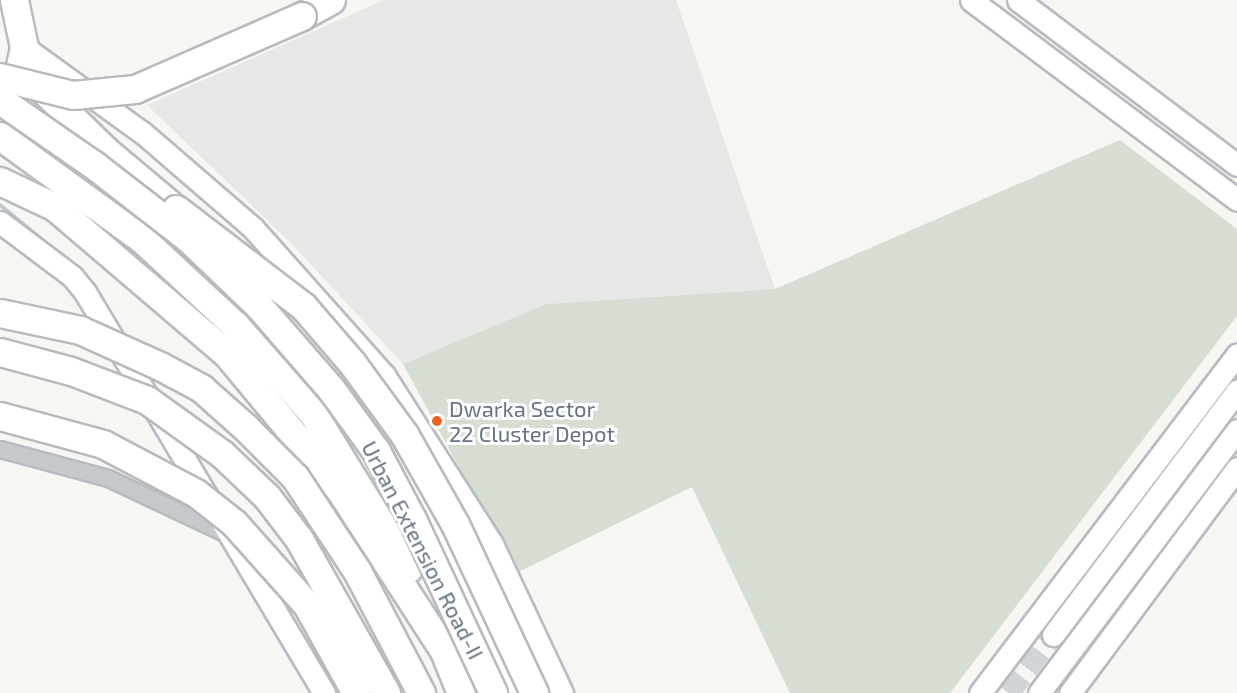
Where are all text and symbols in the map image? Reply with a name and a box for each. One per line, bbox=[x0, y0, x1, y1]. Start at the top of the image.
place label: Dwarka Sector 22 Cluster Depot bbox=[449, 395, 615, 446]
marker: Dwarka Sector 22 Cluster Depot bbox=[430, 414, 444, 428]
street label: Urban Extension Road-II bbox=[356, 436, 490, 664]

